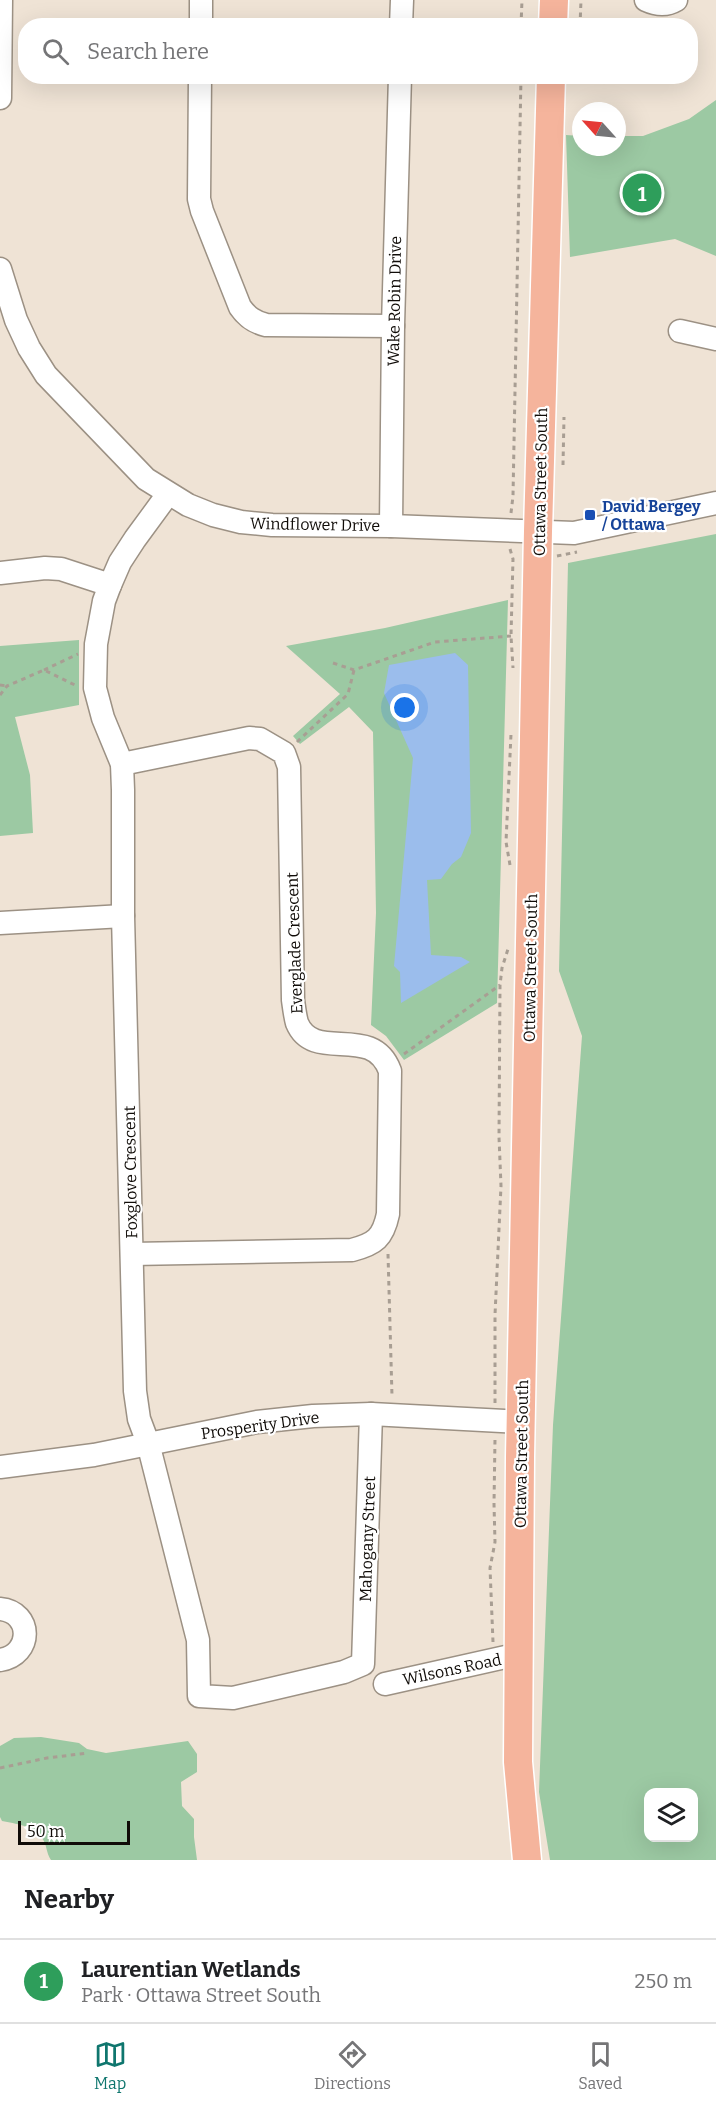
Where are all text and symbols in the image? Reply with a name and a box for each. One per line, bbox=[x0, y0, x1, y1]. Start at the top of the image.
search box bbox=[18, 18, 698, 84]
icon: search bbox=[39, 35, 72, 68]
text: Search here bbox=[87, 38, 209, 65]
north arrow bbox=[572, 102, 626, 156]
pin: 1 bbox=[622, 170, 662, 216]
street label: Wake Robin Drive bbox=[384, 236, 405, 366]
street label: Ottawa Street South bbox=[530, 408, 551, 556]
place label: David Bergey / Ottawa bbox=[601, 497, 701, 534]
marker: David Bergey / Ottawa bbox=[583, 508, 597, 522]
street label: Windflower Drive bbox=[250, 514, 380, 535]
your location bbox=[390, 693, 419, 722]
street label: Everglade Crescent bbox=[283, 872, 306, 1014]
street label: Ottawa Street South bbox=[520, 894, 541, 1042]
street label: Foxglove Crescent bbox=[120, 1105, 141, 1239]
street label: Ottawa Street South bbox=[511, 1380, 532, 1528]
street label: Prosperity Drive bbox=[200, 1408, 321, 1443]
street label: Mahogany Street bbox=[356, 1476, 379, 1602]
street label: Wilsons Road bbox=[401, 1650, 504, 1689]
map controls bbox=[644, 1788, 698, 1842]
button: layers bbox=[644, 1788, 698, 1842]
scale bar bbox=[18, 1818, 130, 1846]
text: 50 m bbox=[27, 1822, 64, 1841]
text: Nearby bbox=[24, 1884, 114, 1915]
text: Laurentian Wetlands bbox=[81, 1956, 301, 1983]
text: 1 bbox=[39, 1969, 48, 1993]
text: 250 m bbox=[635, 1969, 692, 1993]
text: Park · Ottawa Street South bbox=[81, 1983, 321, 2007]
tab: Map bbox=[94, 2038, 127, 2093]
tab: Directions bbox=[314, 2038, 391, 2093]
tab: Saved bbox=[578, 2038, 622, 2093]

